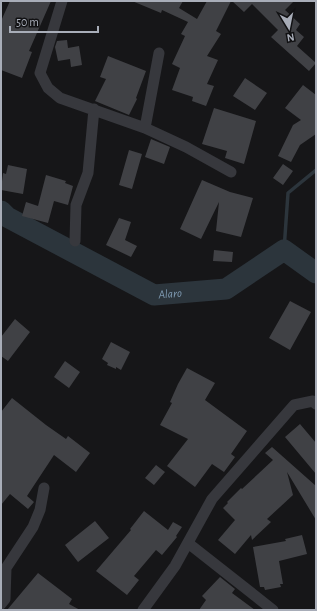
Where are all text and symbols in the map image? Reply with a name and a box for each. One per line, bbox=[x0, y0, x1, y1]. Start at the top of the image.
scale bar bbox=[10, 8, 98, 34]
north arrow bbox=[269, 8, 309, 48]
text: 50 m bbox=[16, 16, 39, 28]
text: N bbox=[286, 31, 295, 43]
water label: Alaro bbox=[157, 287, 182, 301]

